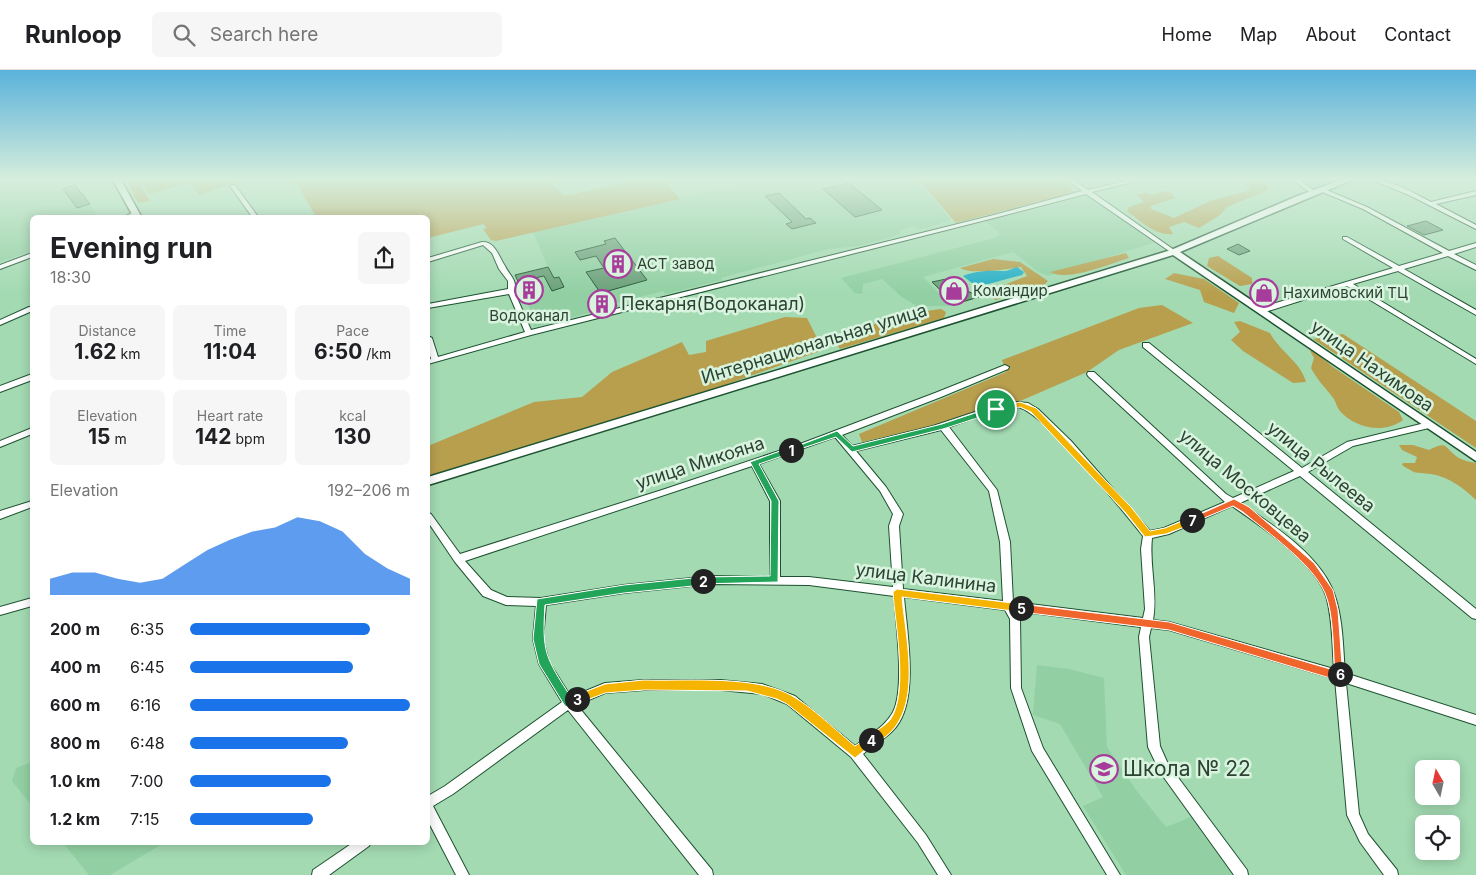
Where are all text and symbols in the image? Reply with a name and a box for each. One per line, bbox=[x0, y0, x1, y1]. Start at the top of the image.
search box bbox=[152, 12, 502, 57]
text: Runloop bbox=[25, 20, 122, 49]
icon: search bbox=[170, 21, 198, 49]
text: Search here bbox=[210, 23, 318, 46]
text: Home bbox=[1162, 24, 1212, 45]
text: Map bbox=[1240, 24, 1277, 45]
text: About bbox=[1305, 24, 1356, 45]
text: Contact bbox=[1384, 24, 1451, 45]
text: Evening run bbox=[50, 231, 213, 265]
button: share bbox=[358, 232, 410, 284]
building icon: АСТ завод bbox=[603, 249, 633, 279]
place label: АСТ завод bbox=[637, 254, 714, 273]
text: 18:30 bbox=[50, 267, 91, 287]
building icon: Водоканал bbox=[514, 275, 544, 305]
shop icon: Командир bbox=[939, 276, 969, 306]
shop icon: Нахимовский ТЦ bbox=[1249, 278, 1279, 308]
place label: Командир bbox=[973, 281, 1048, 300]
place label: Нахимовский ТЦ bbox=[1283, 283, 1408, 302]
building icon: Пекарня(Водоканал) bbox=[587, 289, 617, 319]
place label: Пекарня(Водоканал) bbox=[621, 293, 805, 314]
street label: Интернациональная улица bbox=[698, 299, 929, 388]
place label: Водоканал bbox=[489, 306, 569, 325]
street label: улица Нахимова bbox=[1307, 315, 1438, 416]
text: Distance bbox=[78, 322, 136, 339]
text: Time bbox=[214, 322, 246, 339]
text: Pace bbox=[336, 322, 369, 339]
text: 1.62 bbox=[74, 339, 117, 364]
text: 11:04 bbox=[203, 339, 257, 364]
text: 6:50 bbox=[314, 339, 362, 364]
text: km bbox=[117, 345, 140, 362]
text: /km bbox=[362, 345, 391, 362]
pin bbox=[975, 388, 1017, 430]
icon: arrive bbox=[982, 395, 1010, 423]
text: Elevation bbox=[77, 407, 137, 424]
text: Heart rate bbox=[197, 407, 263, 424]
text: kcal bbox=[339, 407, 366, 424]
street label: улица Рылеева bbox=[1263, 417, 1379, 516]
text: 15 bbox=[88, 424, 110, 449]
text: 142 bbox=[195, 424, 232, 449]
text: 130 bbox=[334, 424, 371, 449]
street label: улица Московцева bbox=[1175, 424, 1315, 547]
text: m bbox=[110, 430, 127, 447]
text: bpm bbox=[232, 430, 265, 447]
street label: улица Микояна bbox=[633, 432, 767, 493]
pin: 1 bbox=[778, 438, 804, 462]
text: 1 bbox=[788, 442, 795, 459]
text: Elevation bbox=[50, 480, 119, 500]
text: 192–206 m bbox=[328, 480, 410, 500]
pin: 7 bbox=[1180, 508, 1204, 532]
text: 7 bbox=[1188, 512, 1197, 529]
street label: улица Калинина bbox=[855, 558, 998, 597]
pin: 2 bbox=[690, 568, 716, 594]
text: 2 bbox=[699, 573, 708, 590]
pin: 5 bbox=[1008, 596, 1034, 620]
text: 5 bbox=[1017, 600, 1026, 617]
text: 200 m bbox=[50, 619, 100, 639]
text: 6:35 bbox=[130, 619, 164, 639]
text: 400 m bbox=[50, 657, 101, 677]
text: 6:45 bbox=[130, 657, 165, 677]
pin: 6 bbox=[1328, 662, 1352, 686]
text: 6 bbox=[1336, 666, 1345, 683]
pin: 3 bbox=[564, 686, 590, 712]
text: 3 bbox=[573, 691, 582, 708]
text: 600 m bbox=[50, 695, 100, 715]
text: 6:16 bbox=[130, 695, 161, 715]
pin: 4 bbox=[858, 728, 884, 752]
text: 4 bbox=[867, 732, 876, 749]
text: 800 m bbox=[50, 733, 100, 753]
text: 6:48 bbox=[130, 733, 165, 753]
school or university icon: Школа № 22 bbox=[1089, 754, 1119, 784]
place label: Школа № 22 bbox=[1123, 756, 1251, 781]
north arrow bbox=[1415, 760, 1460, 805]
map controls bbox=[1415, 760, 1460, 860]
text: 1.0 km bbox=[50, 771, 100, 791]
text: 7:00 bbox=[130, 771, 163, 791]
text: 1.2 km bbox=[50, 809, 100, 829]
text: 7:15 bbox=[130, 809, 159, 829]
button: locate bbox=[1415, 815, 1460, 860]

